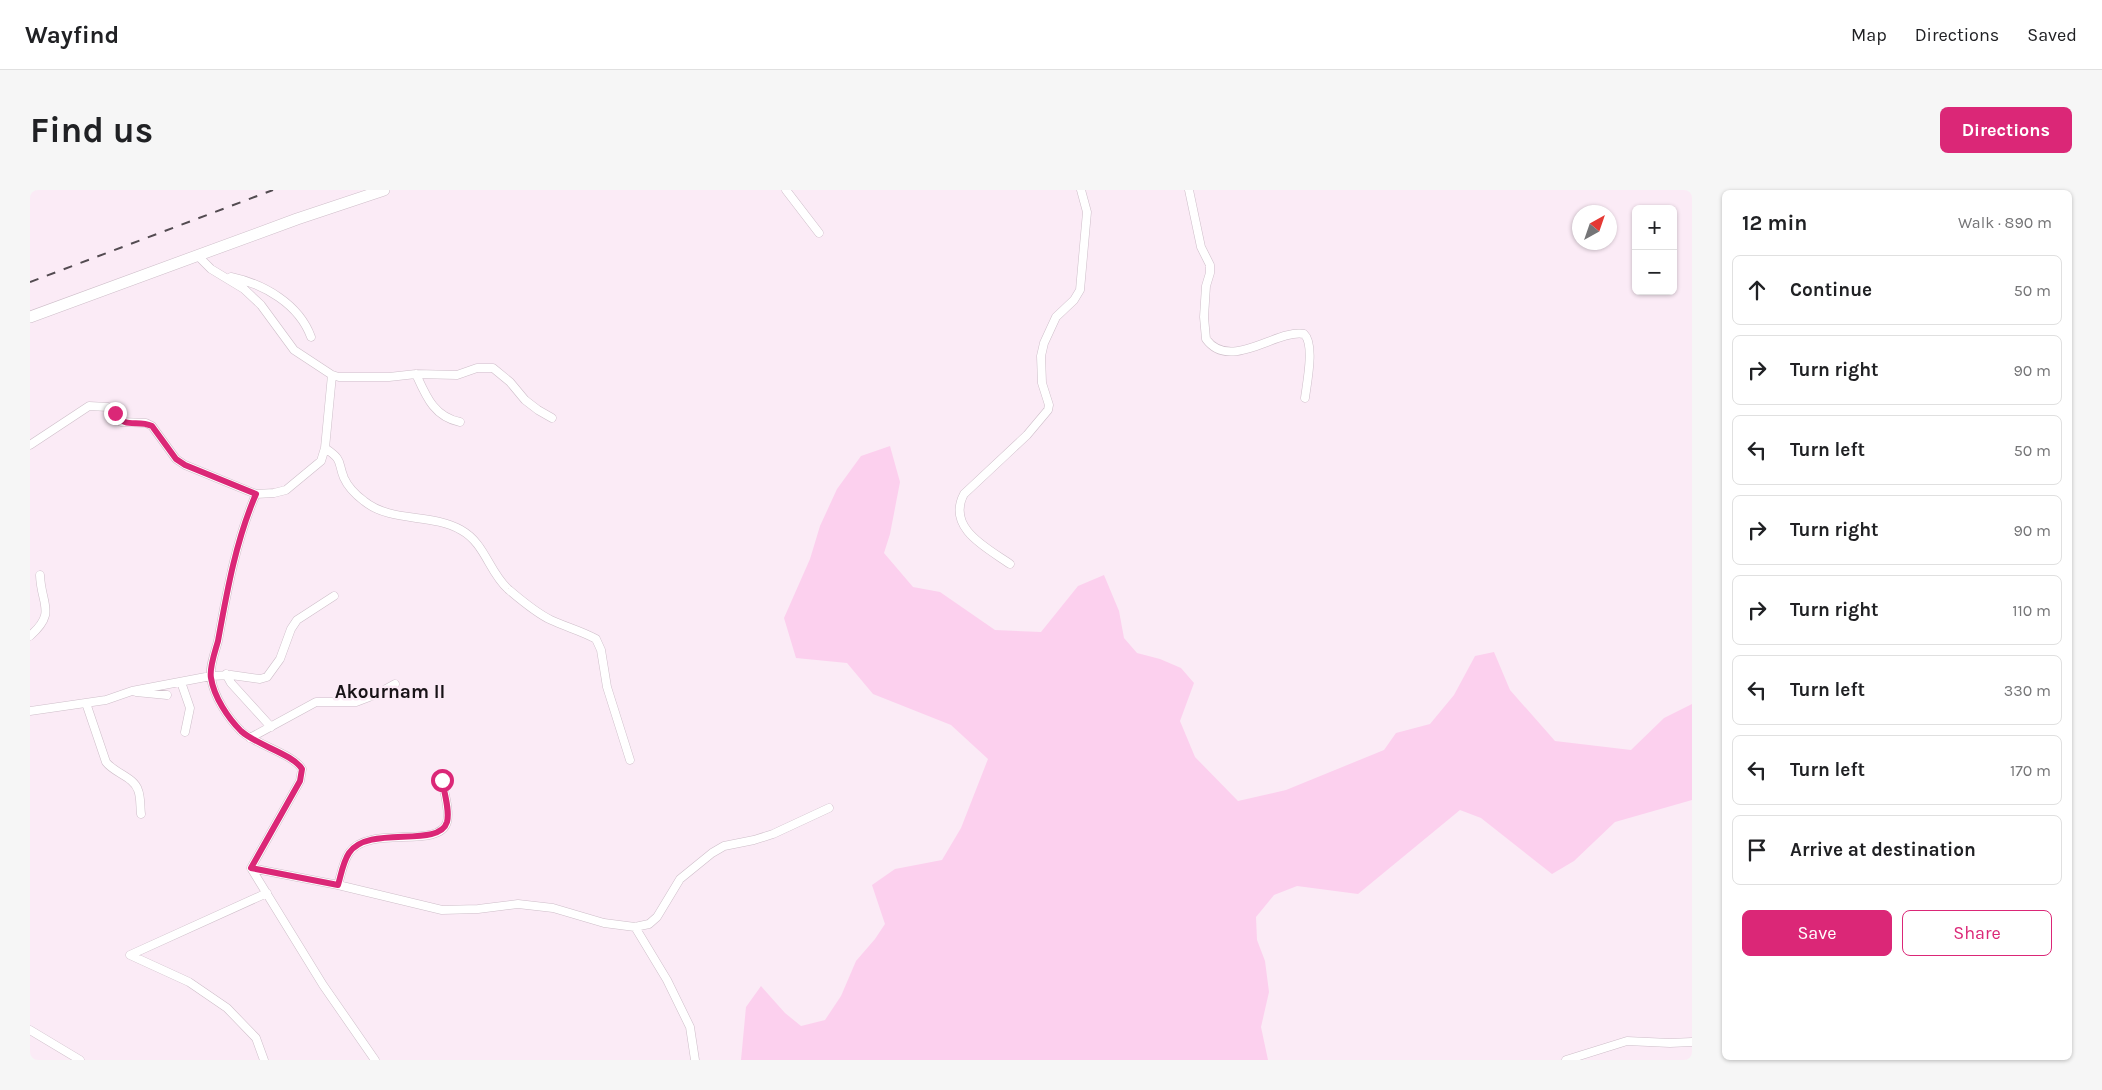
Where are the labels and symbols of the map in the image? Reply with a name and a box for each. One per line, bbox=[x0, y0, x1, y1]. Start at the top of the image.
north arrow bbox=[1572, 205, 1617, 250]
route end bbox=[104, 402, 127, 425]
district label: Akournam II bbox=[335, 681, 445, 703]
route start bbox=[431, 769, 454, 792]

